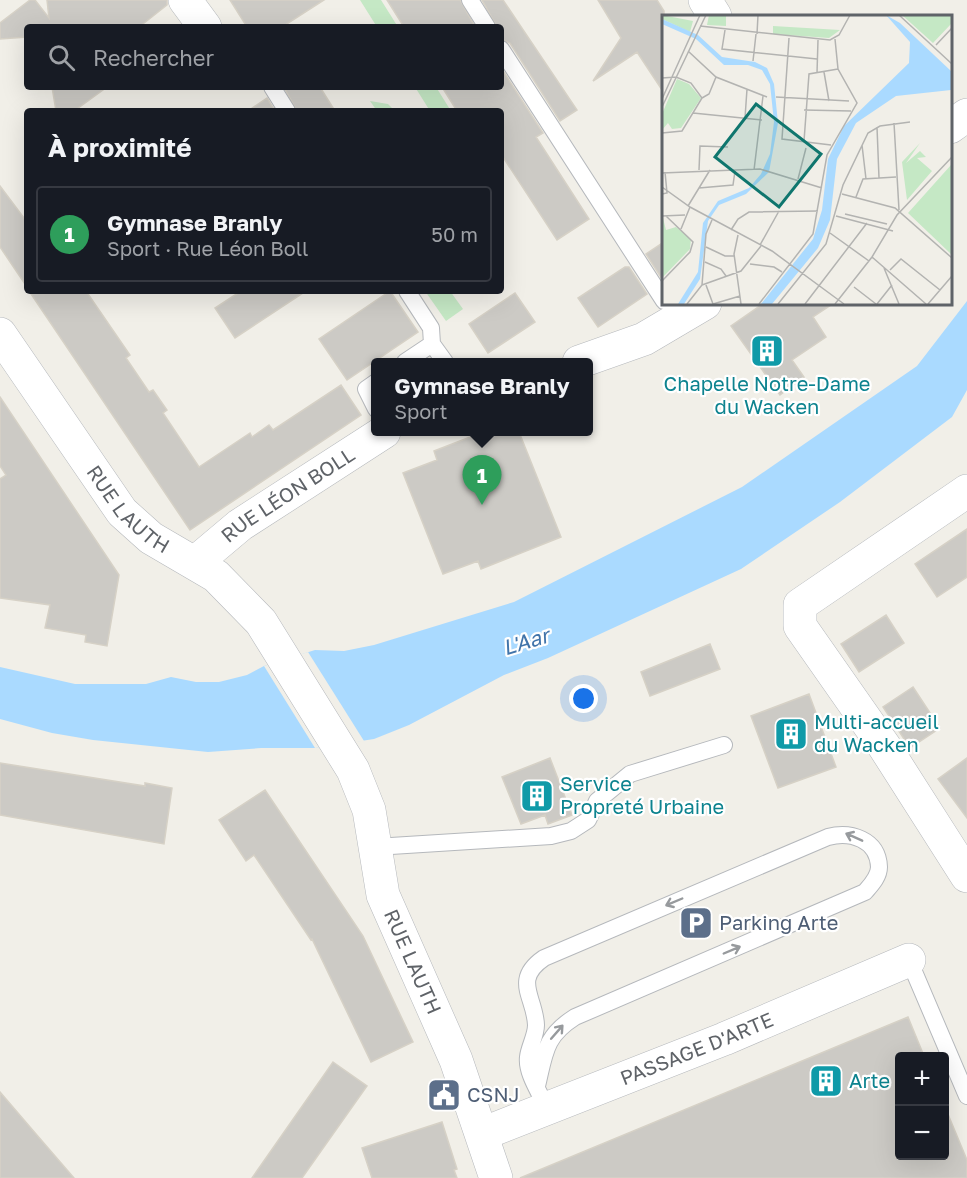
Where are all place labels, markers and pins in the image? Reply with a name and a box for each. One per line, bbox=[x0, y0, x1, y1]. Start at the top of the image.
building icon: Chapelle Notre-Dame du Wacken bbox=[749, 333, 785, 369]
place label: Chapelle Notre-Dame du Wacken bbox=[664, 371, 870, 418]
pin: 1 bbox=[462, 456, 502, 505]
place label: Multi-accueil du Wacken bbox=[814, 709, 939, 756]
building icon: Multi-accueil du Wacken bbox=[773, 716, 809, 752]
place label: Service Propreté Urbaine bbox=[560, 771, 724, 818]
building icon: Service Propreté Urbaine bbox=[519, 778, 555, 814]
parking icon: Parking Arte bbox=[678, 905, 714, 941]
place label: Parking Arte bbox=[719, 910, 838, 934]
building icon: Arte bbox=[808, 1063, 844, 1099]
place label: Arte bbox=[849, 1068, 890, 1092]
public building icon: CSNJ bbox=[426, 1077, 462, 1113]
place label: CSNJ bbox=[467, 1082, 520, 1106]

